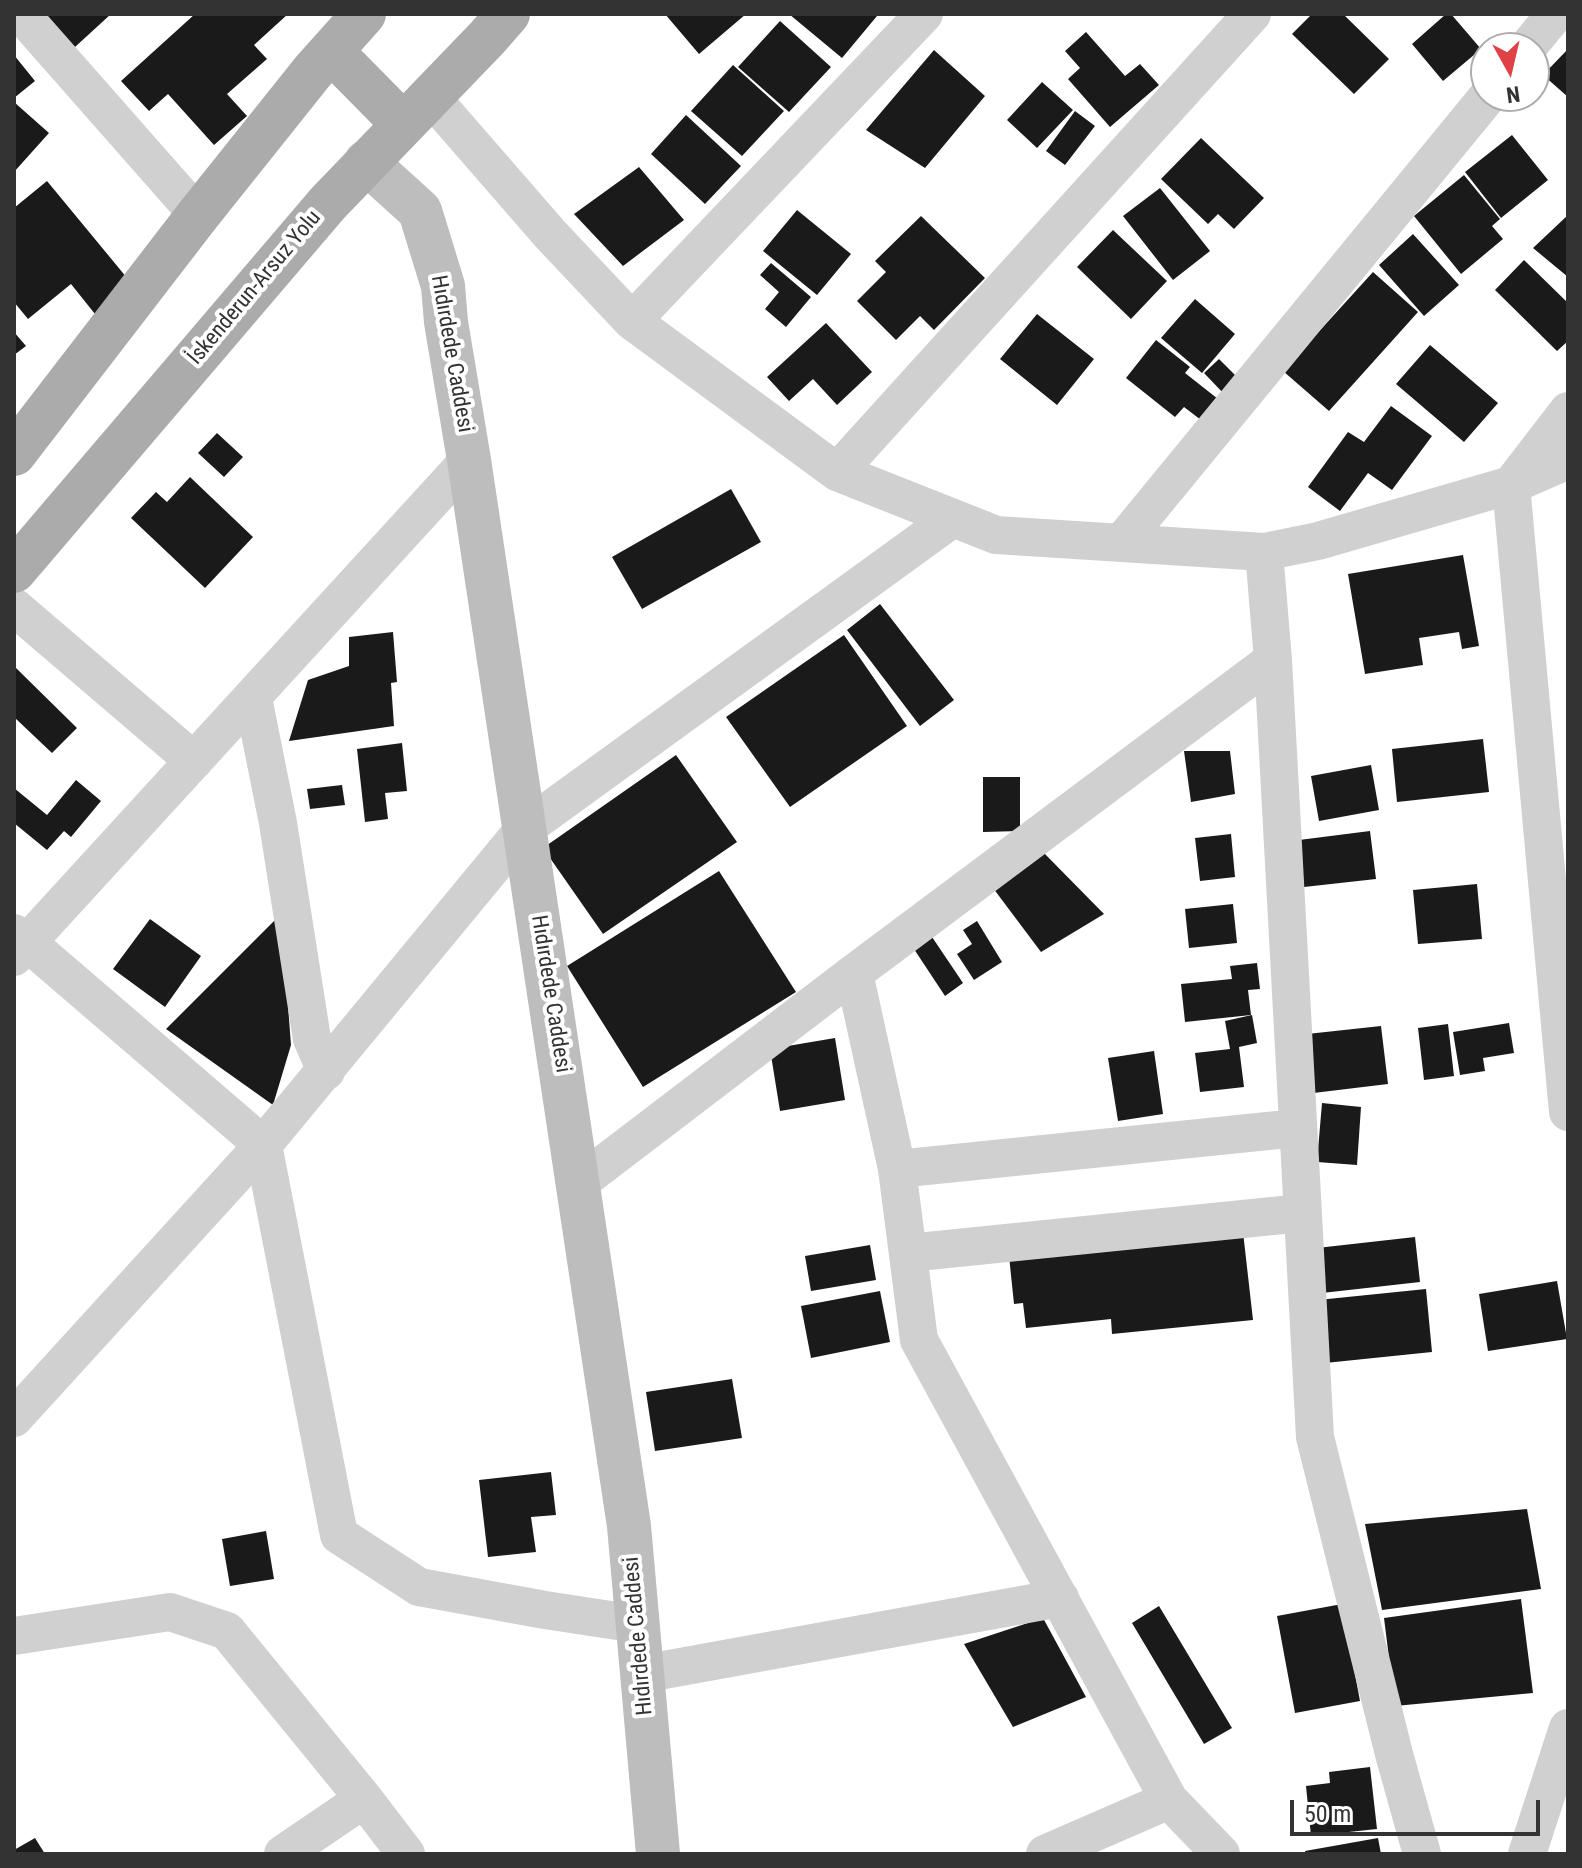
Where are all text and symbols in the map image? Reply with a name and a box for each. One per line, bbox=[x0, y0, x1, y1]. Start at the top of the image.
north arrow bbox=[1470, 32, 1550, 112]
text: N bbox=[1505, 81, 1522, 108]
street label: İskenderun-Arsuz Yolu bbox=[183, 206, 327, 370]
street label: Hıdırdede Caddesi bbox=[424, 273, 478, 435]
street label: Hıdırdede Caddesi bbox=[525, 913, 575, 1075]
street label: Hıdırdede Caddesi bbox=[619, 1556, 659, 1716]
scale bar bbox=[1294, 1784, 1544, 1834]
text: 50 m bbox=[1304, 1800, 1351, 1828]

